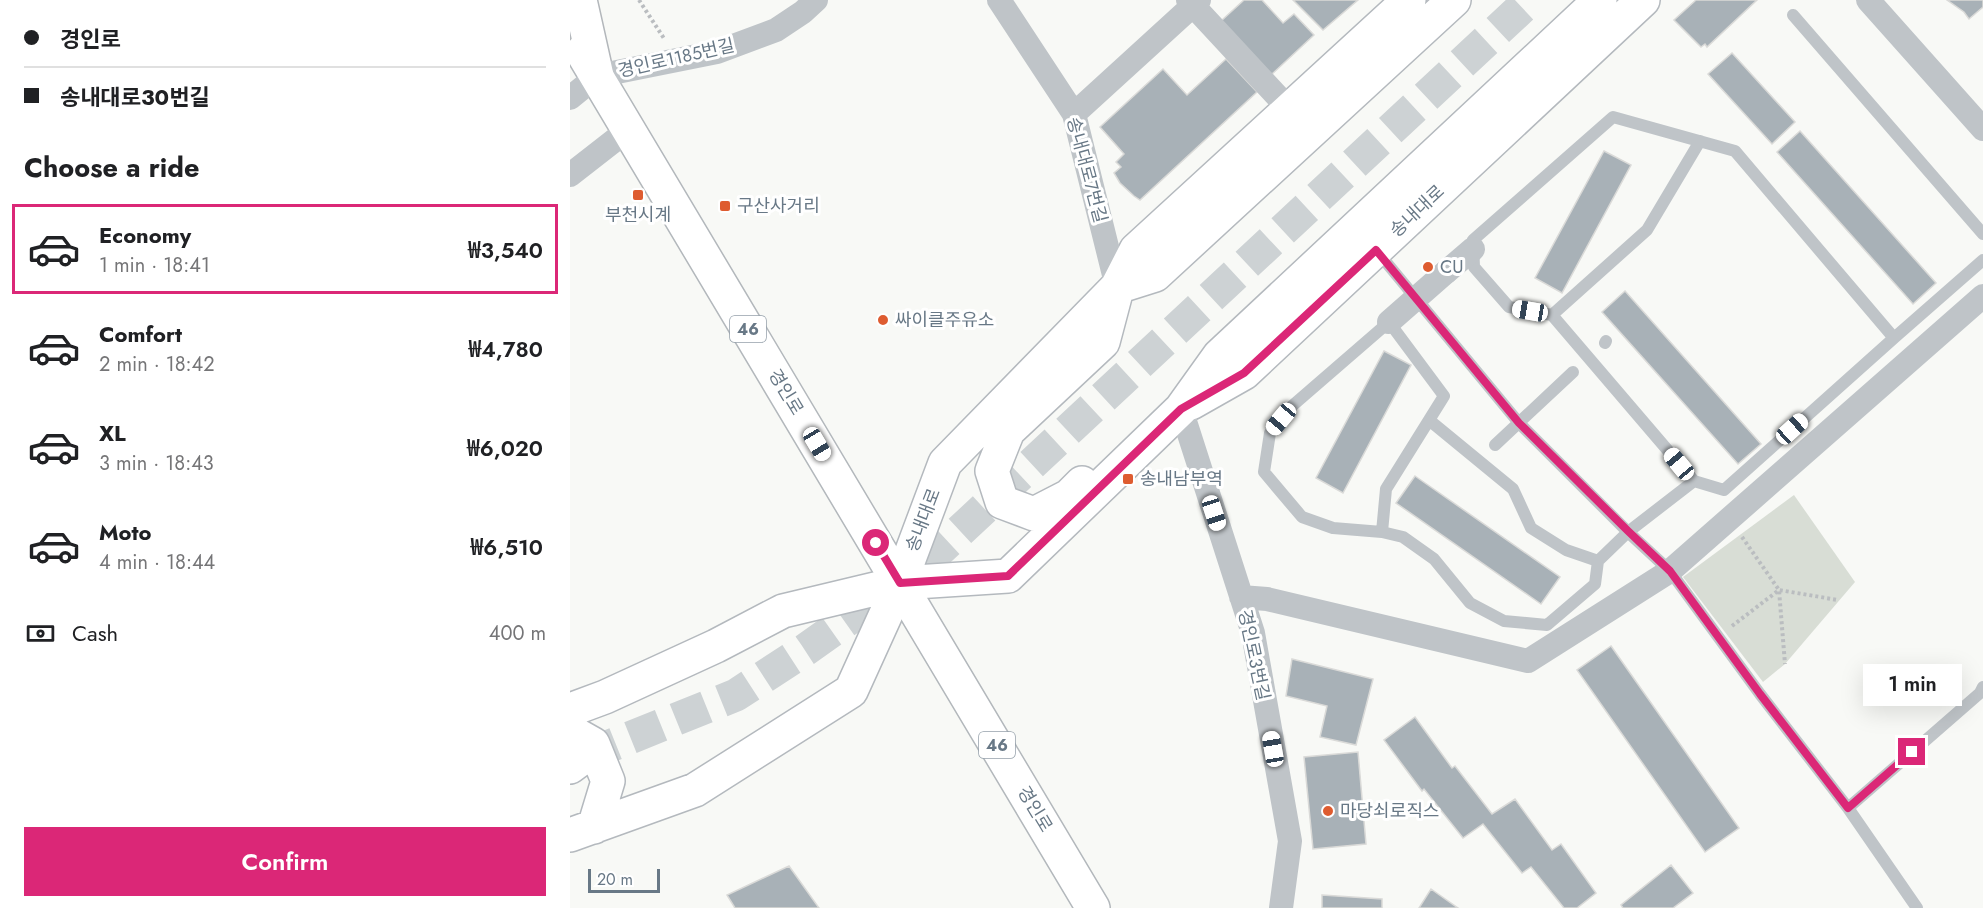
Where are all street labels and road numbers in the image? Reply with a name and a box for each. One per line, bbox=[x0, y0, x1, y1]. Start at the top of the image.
street label: 경인로1185번길 bbox=[615, 32, 737, 84]
street label: 송내대로7번길 bbox=[1060, 114, 1114, 226]
street label: 송내대로 bbox=[1384, 179, 1450, 243]
road number: 46 bbox=[730, 316, 766, 342]
street label: 경인로 bbox=[762, 364, 810, 420]
street label: 송내대로 bbox=[899, 484, 947, 556]
street label: 경인로3번길 bbox=[1232, 607, 1276, 703]
road number: 46 bbox=[979, 732, 1015, 758]
street label: 경인로 bbox=[1011, 781, 1059, 837]

